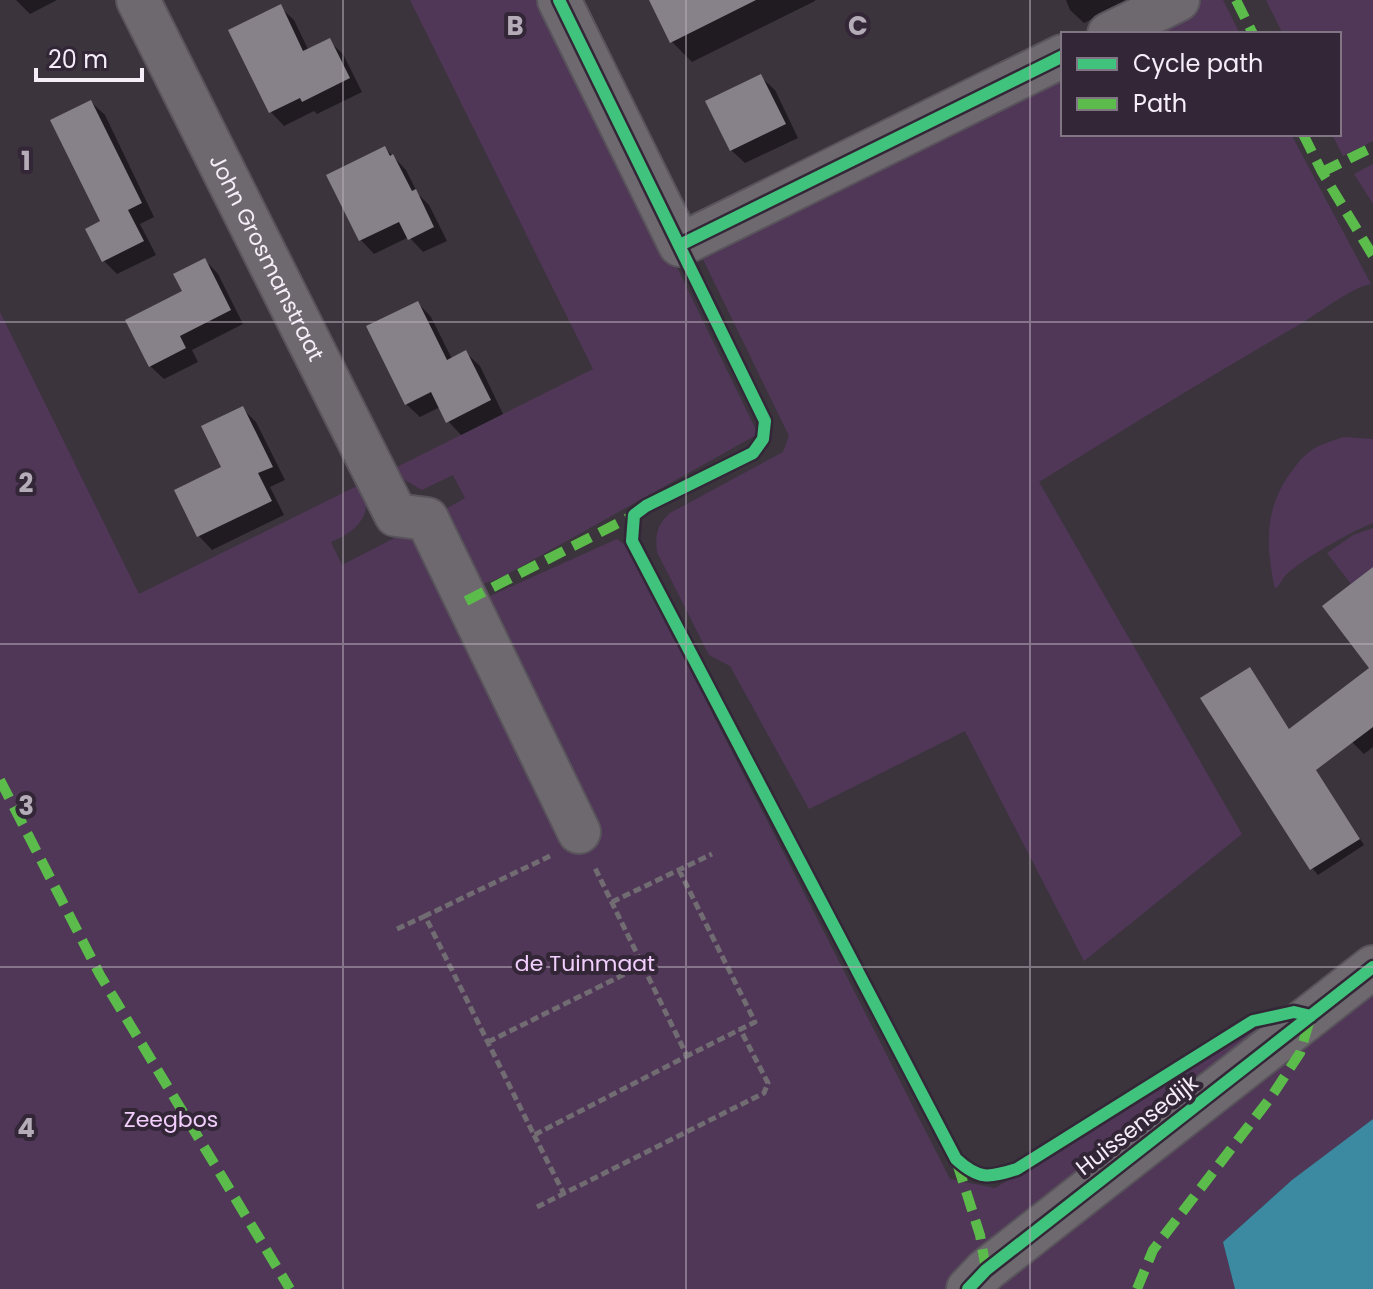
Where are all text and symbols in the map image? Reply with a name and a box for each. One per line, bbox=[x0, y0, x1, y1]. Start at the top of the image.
text: B bbox=[506, 8, 524, 44]
text: C bbox=[848, 8, 868, 44]
scale bar bbox=[36, 32, 142, 82]
legend bbox=[1061, 32, 1341, 136]
text: 20 m bbox=[48, 43, 108, 76]
text: Cycle path bbox=[1133, 47, 1263, 80]
text: Path bbox=[1133, 87, 1187, 120]
text: 1 bbox=[21, 143, 31, 179]
street label: John Grosmanstraat bbox=[202, 149, 332, 366]
text: 2 bbox=[19, 465, 34, 501]
text: 3 bbox=[18, 788, 34, 824]
park label: de Tuinmaat bbox=[515, 948, 655, 979]
street label: Huissensedijk bbox=[1069, 1067, 1205, 1183]
park label: Zeegbos bbox=[124, 1104, 218, 1135]
text: 4 bbox=[17, 1110, 35, 1146]

